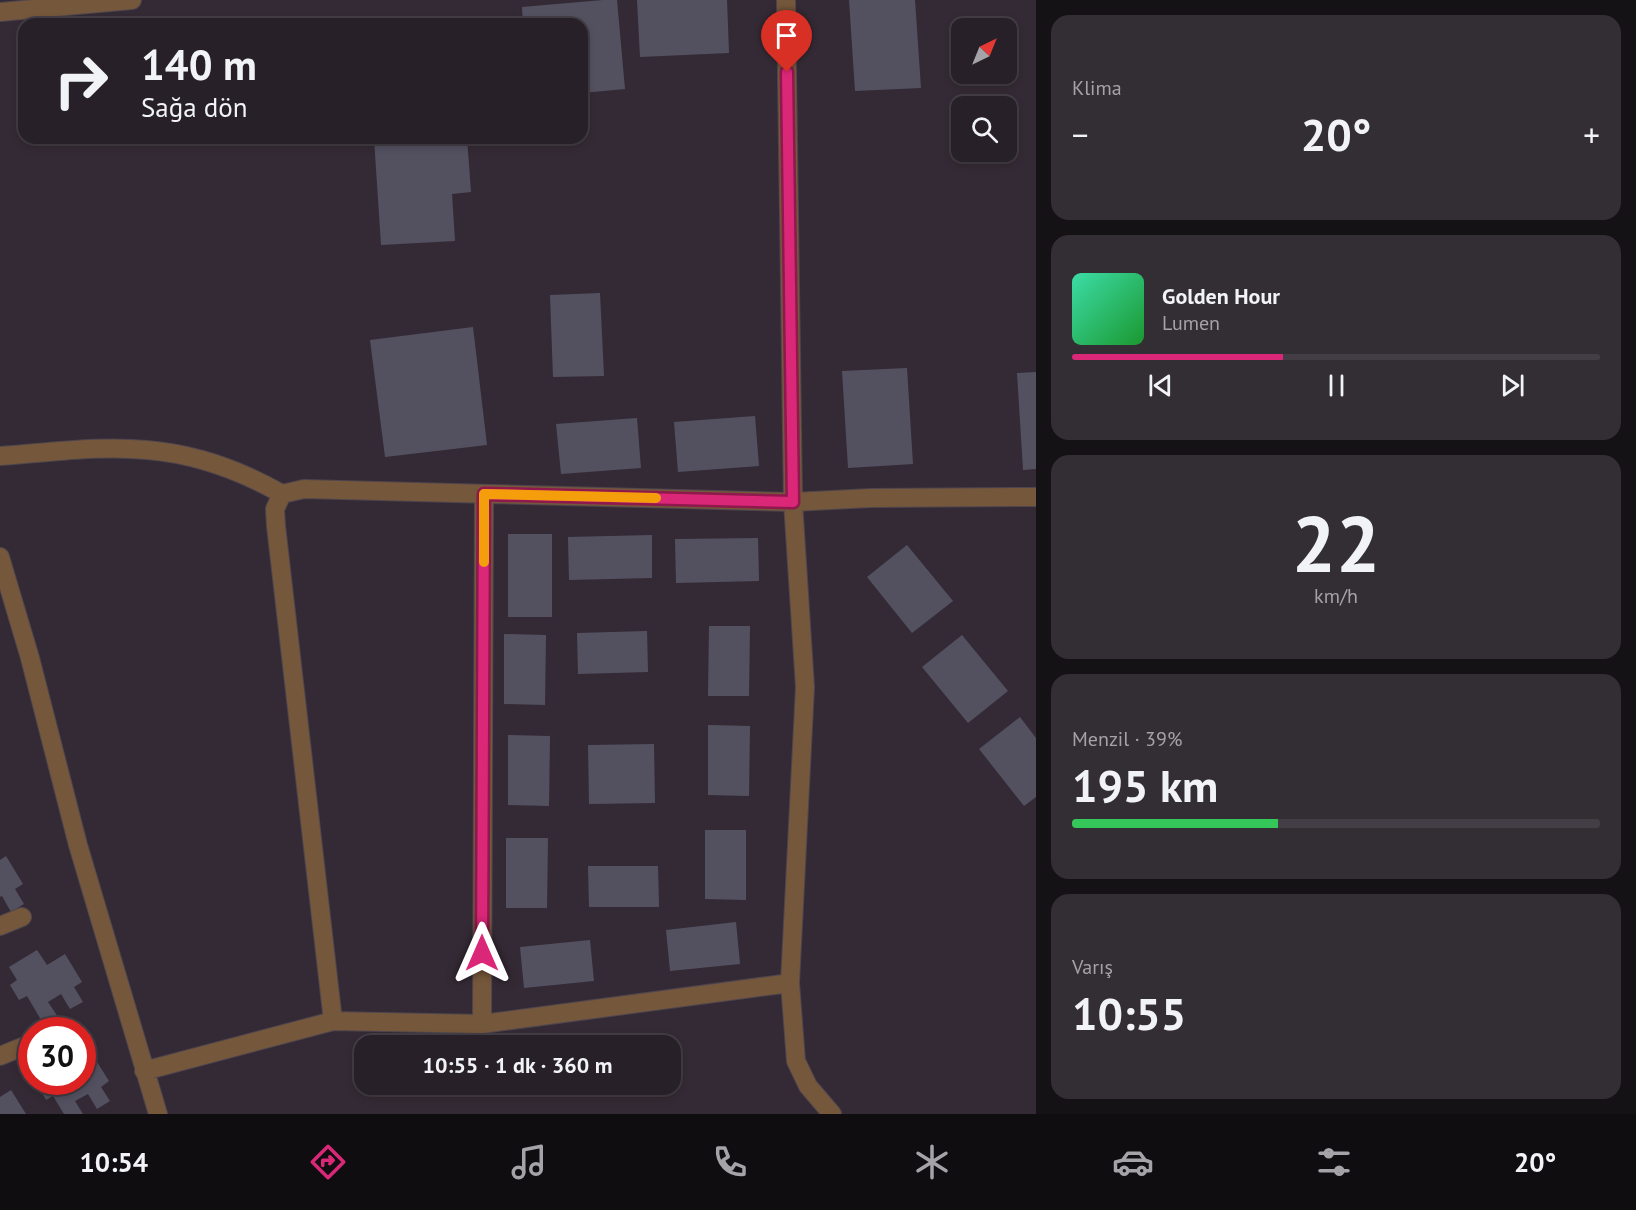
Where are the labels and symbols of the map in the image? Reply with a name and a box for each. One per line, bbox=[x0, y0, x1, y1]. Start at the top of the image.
pin bbox=[761, 10, 812, 72]
north arrow bbox=[951, 18, 1017, 84]
position arrow bbox=[450, 921, 514, 985]
speed limit sign: 30 bbox=[18, 1017, 96, 1095]

